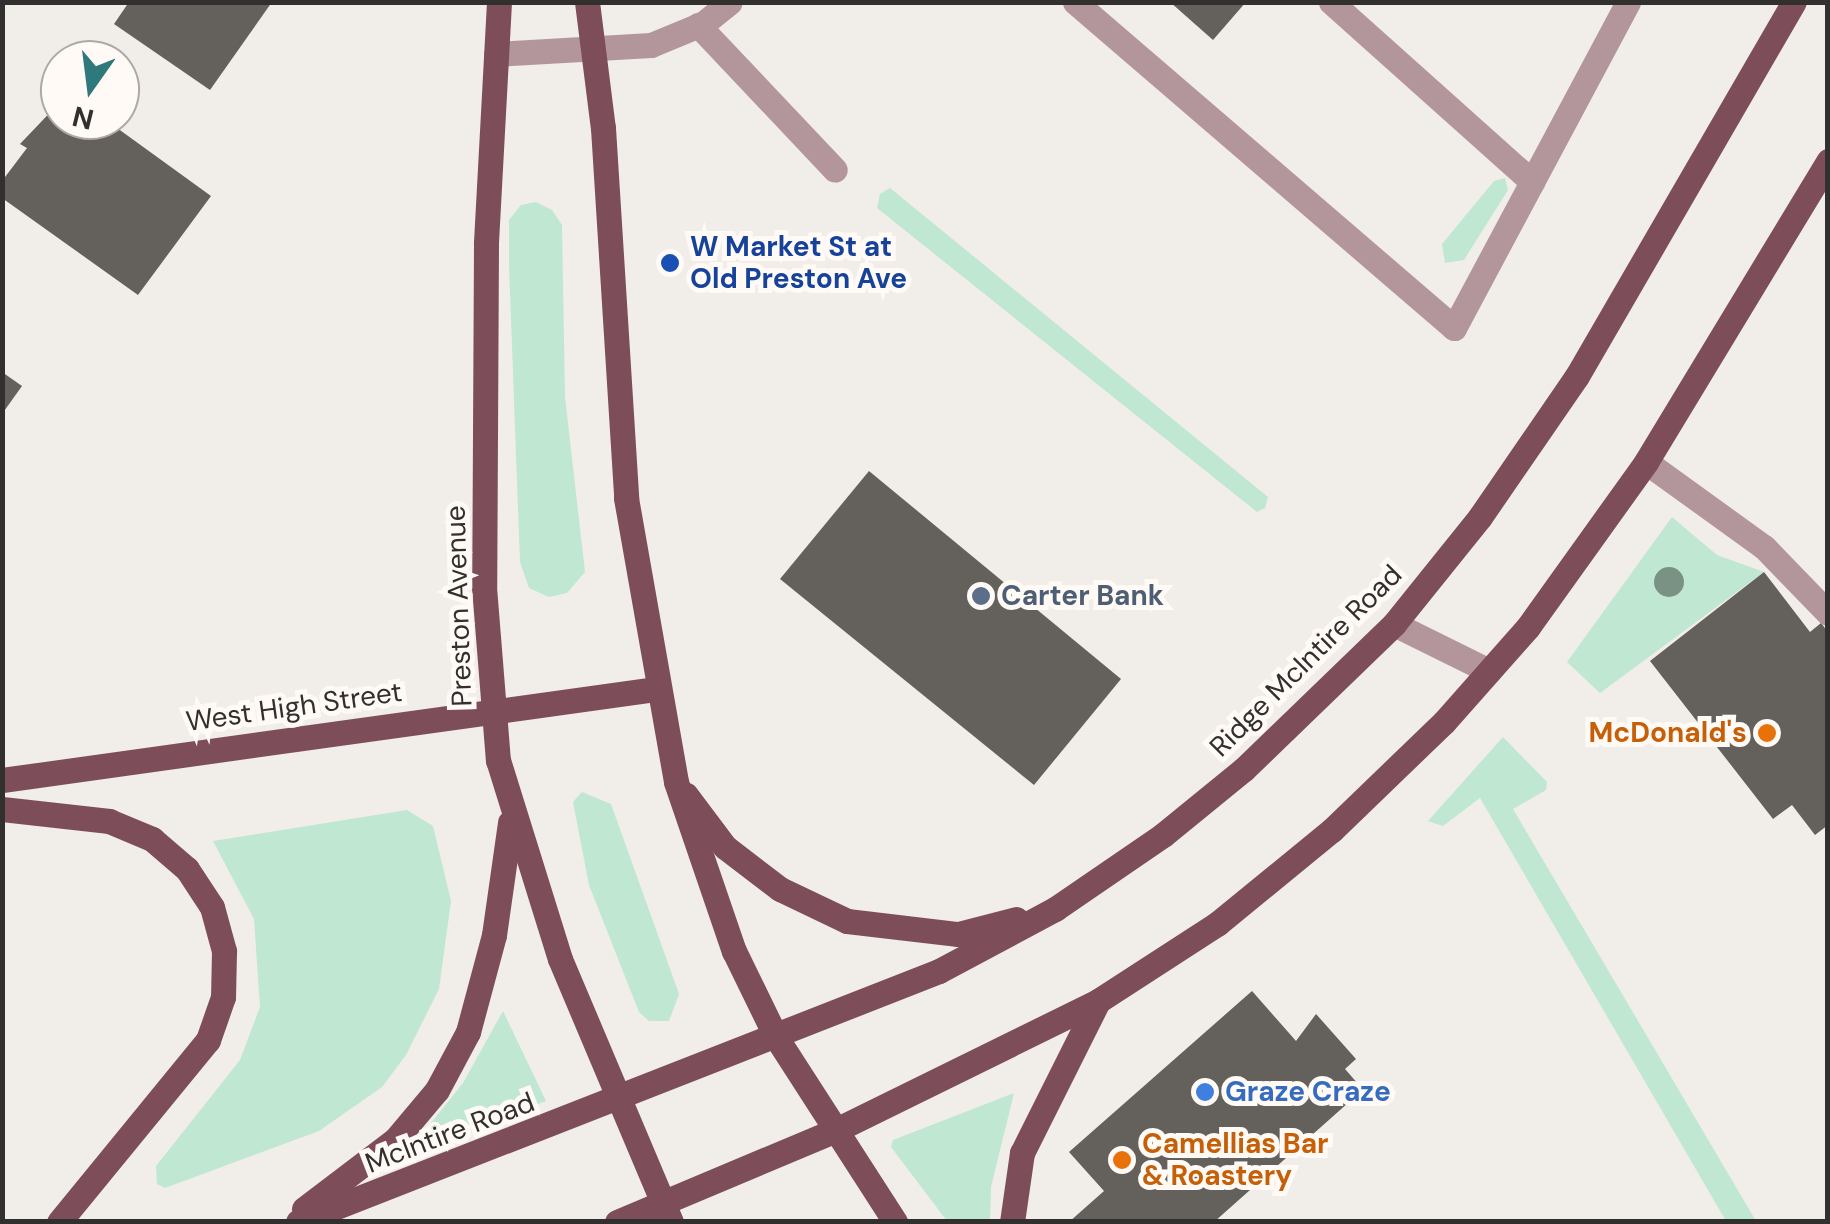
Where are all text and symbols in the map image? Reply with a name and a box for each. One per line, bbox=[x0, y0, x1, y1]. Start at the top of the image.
north arrow bbox=[40, 40, 140, 140]
text: N bbox=[69, 97, 97, 138]
place label: W Market St at Old Preston Ave bbox=[690, 230, 907, 296]
marker: W Market St at Old Preston Ave bbox=[659, 252, 681, 274]
street label: Preston Avenue bbox=[439, 505, 479, 707]
street label: Ridge McIntire Road bbox=[1203, 558, 1409, 764]
place label: Carter Bank bbox=[1001, 579, 1164, 613]
marker: Carter Bank bbox=[970, 585, 992, 607]
street label: West High Street bbox=[184, 675, 404, 739]
place label: McDonald's bbox=[1588, 716, 1747, 750]
marker: McDonald's bbox=[1756, 722, 1778, 744]
place label: Graze Craze bbox=[1225, 1075, 1391, 1109]
marker: Graze Craze bbox=[1194, 1081, 1216, 1103]
street label: McIntire Road bbox=[361, 1085, 539, 1181]
place label: Camellias Bar & Roastery bbox=[1142, 1127, 1329, 1193]
marker: Camellias Bar & Roastery bbox=[1111, 1149, 1133, 1171]

